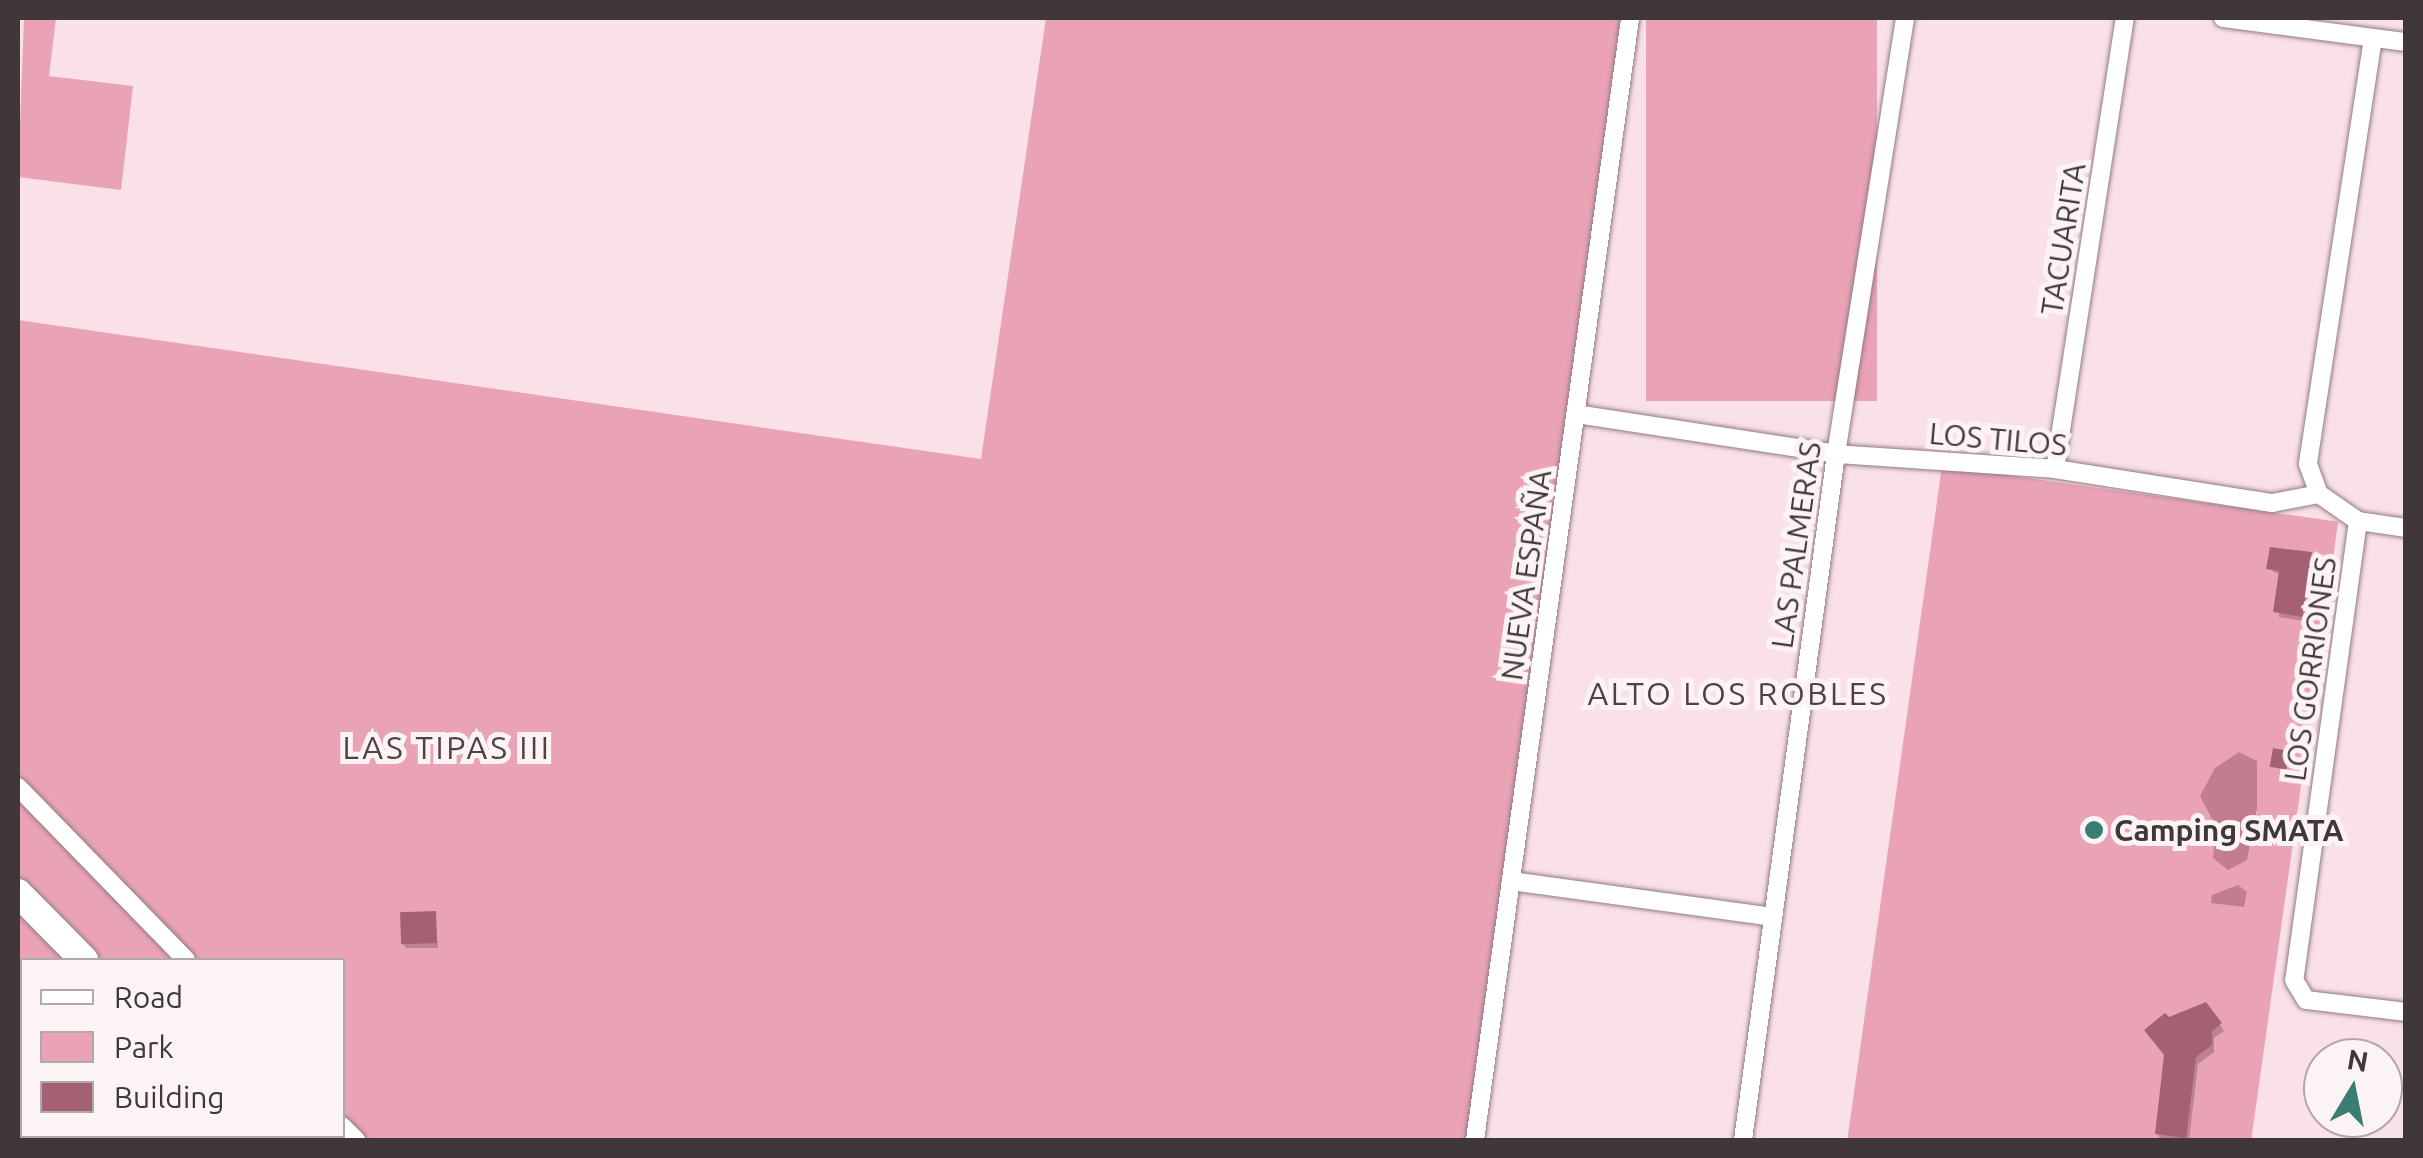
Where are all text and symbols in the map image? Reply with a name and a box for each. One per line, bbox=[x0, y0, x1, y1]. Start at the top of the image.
street label: TACUARITA bbox=[2033, 160, 2093, 318]
street label: LOS TILOS bbox=[1928, 415, 2068, 463]
street label: LAS PALMERAS bbox=[1764, 439, 1828, 651]
street label: NUEVA ESPAÑA bbox=[1493, 467, 1559, 683]
street label: LOS GORRIONES bbox=[2276, 555, 2344, 783]
district label: ALTO LOS ROBLES bbox=[1587, 674, 1889, 712]
district label: LAS TIPAS III bbox=[343, 728, 551, 766]
place label: Camping SMATA bbox=[2114, 812, 2344, 848]
marker: Camping SMATA bbox=[2083, 819, 2105, 841]
legend bbox=[20, 958, 345, 1138]
text: Road bbox=[114, 980, 183, 1014]
text: Park bbox=[114, 1030, 174, 1064]
north arrow bbox=[2303, 1038, 2403, 1138]
text: N bbox=[2345, 1043, 2371, 1077]
text: Building bbox=[114, 1080, 225, 1114]

